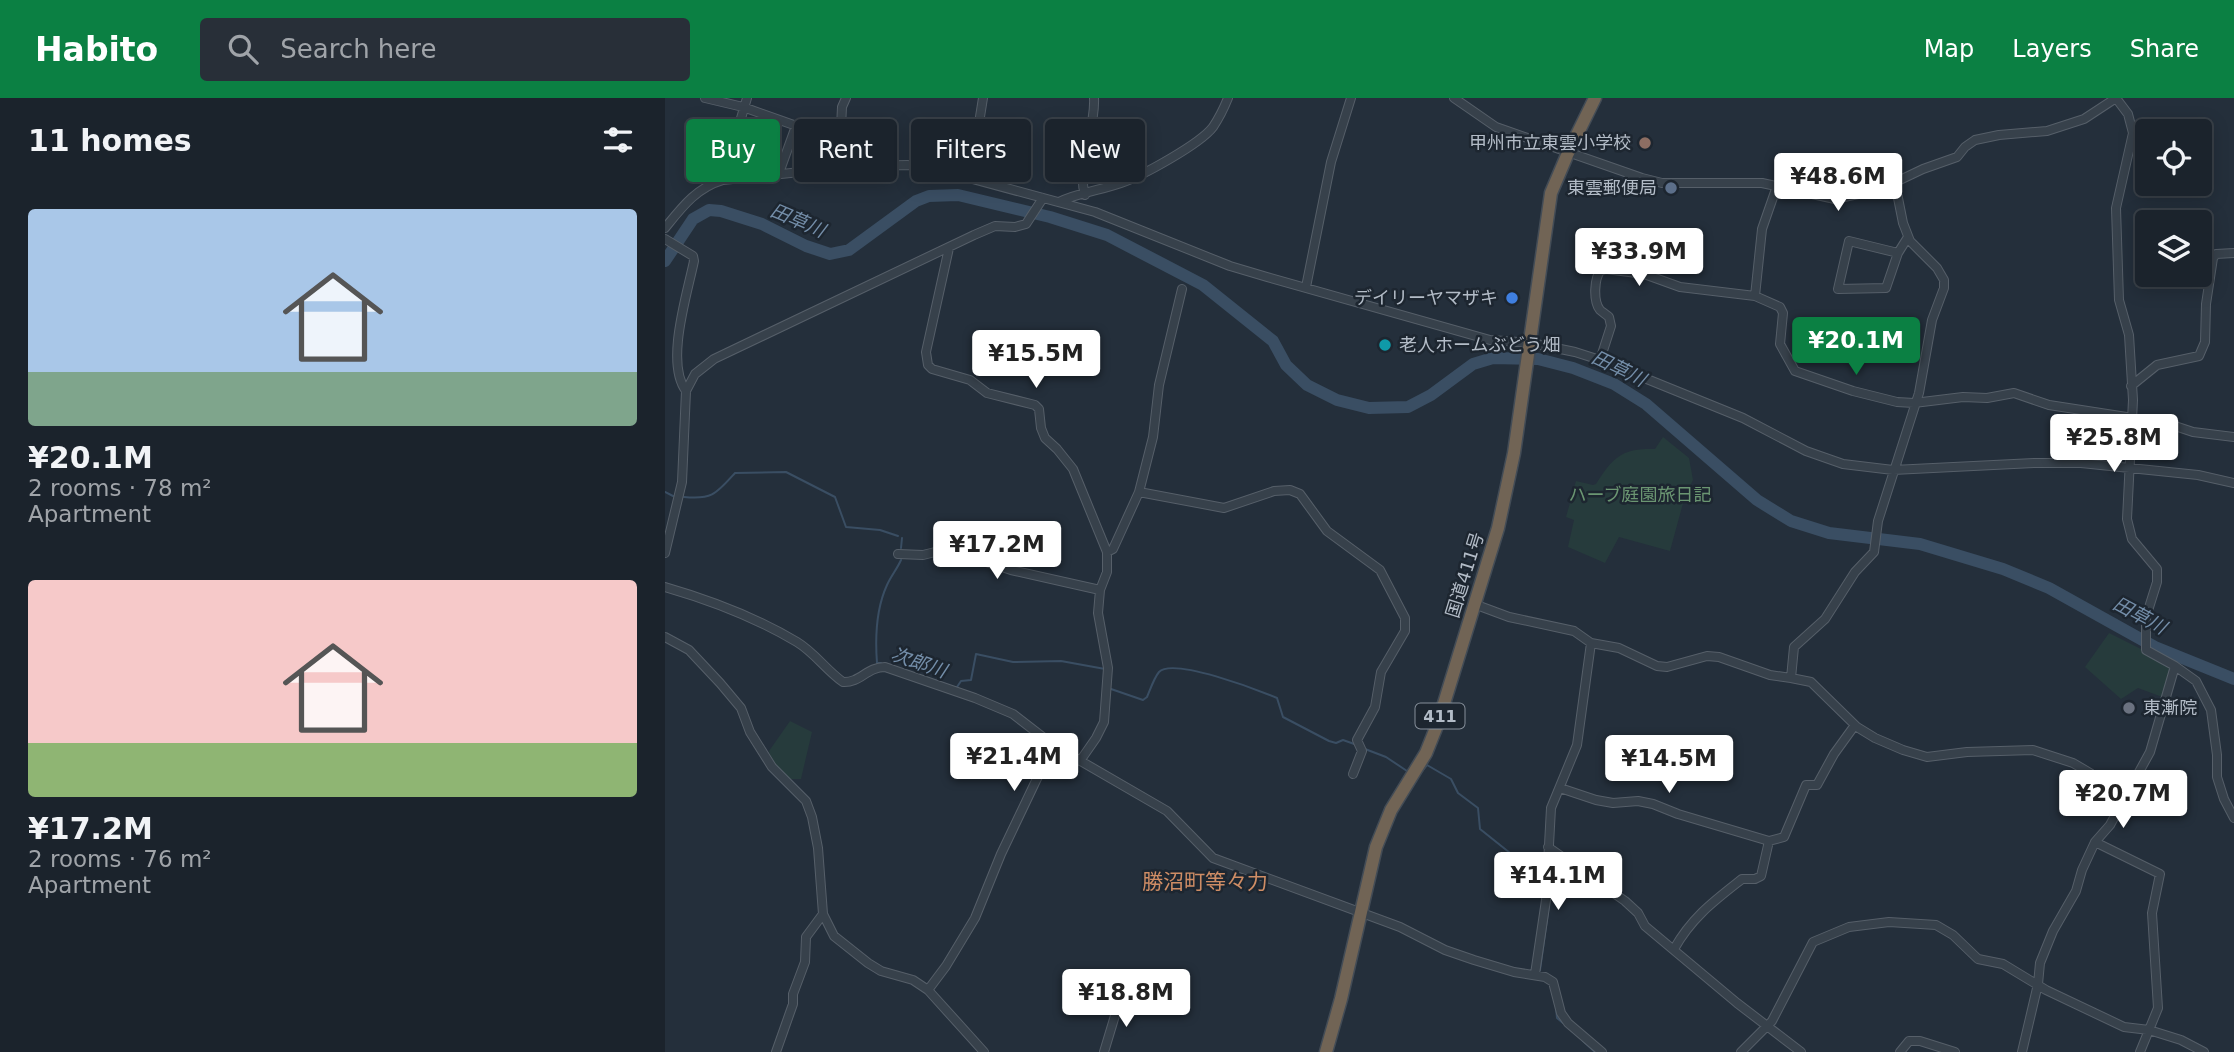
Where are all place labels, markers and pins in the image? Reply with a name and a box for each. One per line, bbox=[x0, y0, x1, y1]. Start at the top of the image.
place label: 甲州市立東雲小学校 bbox=[1469, 132, 1631, 153]
marker: 甲州市立東雲小学校 bbox=[1637, 135, 1653, 151]
pin: ¥48.6M bbox=[1781, 153, 1895, 213]
place label: 東雲郵便局 bbox=[1567, 177, 1657, 198]
marker: 東雲郵便局 bbox=[1663, 180, 1679, 196]
pin: ¥33.9M bbox=[1582, 228, 1696, 288]
place label: デイリーヤマザキ bbox=[1354, 287, 1498, 308]
marker: デイリーヤマザキ bbox=[1504, 290, 1520, 306]
pin: ¥20.1M bbox=[1799, 317, 1913, 377]
pin: ¥15.5M bbox=[979, 330, 1093, 390]
place label: 老人ホームぶどう畑 bbox=[1399, 334, 1560, 355]
marker: 老人ホームぶどう畑 bbox=[1377, 337, 1393, 353]
pin: ¥25.8M bbox=[2057, 414, 2171, 474]
pin: ¥17.2M bbox=[940, 522, 1054, 581]
place label: 東漸院 bbox=[2143, 697, 2197, 718]
marker: 東漸院 bbox=[2121, 700, 2137, 716]
pin: ¥21.4M bbox=[957, 734, 1071, 793]
pin: ¥14.5M bbox=[1612, 736, 1726, 795]
pin: ¥20.7M bbox=[2066, 770, 2180, 830]
pin: ¥14.1M bbox=[1501, 852, 1615, 912]
pin: ¥18.8M bbox=[1069, 970, 1183, 1029]

